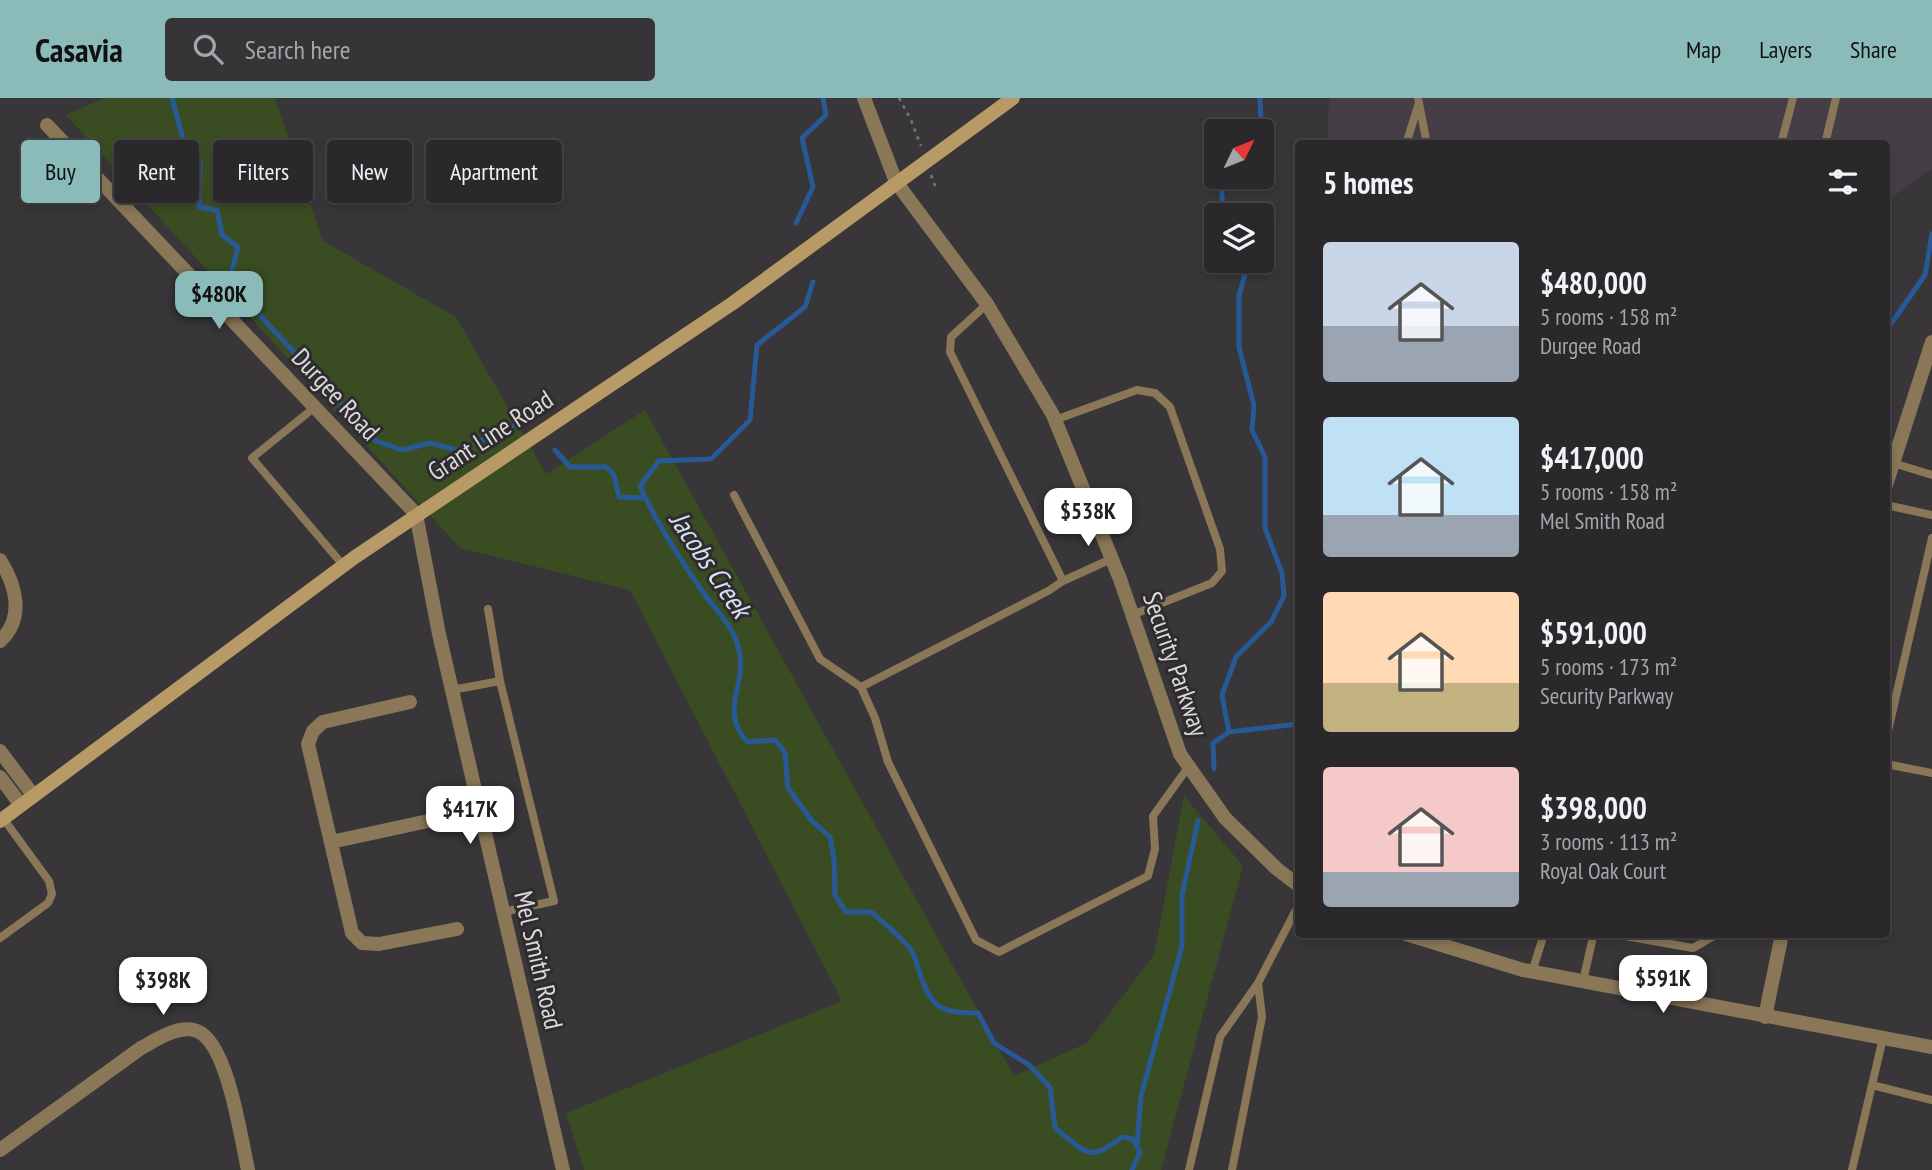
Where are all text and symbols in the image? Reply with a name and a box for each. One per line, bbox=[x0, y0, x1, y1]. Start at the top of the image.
search box bbox=[165, 18, 655, 81]
text: Casavia bbox=[35, 28, 123, 71]
icon: search bbox=[189, 30, 227, 68]
text: Search here bbox=[245, 33, 351, 66]
text: Map bbox=[1686, 34, 1721, 65]
text: Layers bbox=[1759, 34, 1812, 65]
text: Share bbox=[1850, 34, 1897, 65]
north arrow bbox=[1204, 119, 1274, 189]
map controls bbox=[1204, 119, 1274, 273]
chip: Buy bbox=[21, 140, 100, 203]
chip: Rent bbox=[114, 140, 199, 203]
chip: Filters bbox=[213, 140, 313, 203]
chip: New bbox=[327, 140, 412, 203]
chip: Apartment bbox=[426, 140, 562, 203]
text: 5 homes bbox=[1323, 163, 1414, 202]
icon: filters bbox=[1824, 163, 1862, 201]
button: layers bbox=[1204, 203, 1274, 273]
text: $480,000 bbox=[1540, 263, 1647, 302]
icon: home bbox=[1379, 270, 1463, 354]
pin: $480K bbox=[170, 272, 268, 331]
text: $480K bbox=[191, 279, 247, 308]
text: 5 rooms · 158 m² bbox=[1540, 302, 1677, 331]
text: Durgee Road bbox=[1540, 331, 1641, 360]
street label: Durgee Road bbox=[285, 341, 387, 447]
street label: Grant Line Road bbox=[421, 382, 559, 488]
text: $417,000 bbox=[1540, 438, 1644, 477]
icon: home bbox=[1379, 445, 1463, 529]
text: 5 rooms · 158 m² bbox=[1540, 477, 1677, 506]
pin: $538K bbox=[1039, 489, 1137, 548]
text: $538K bbox=[1060, 496, 1116, 525]
water label: Jacobs Creek bbox=[661, 503, 762, 627]
text: Mel Smith Road bbox=[1540, 506, 1665, 535]
street label: Security Parkway bbox=[1136, 587, 1216, 741]
text: $591,000 bbox=[1540, 613, 1647, 652]
icon: home bbox=[1379, 620, 1463, 704]
text: 5 rooms · 173 m² bbox=[1540, 652, 1677, 681]
text: Security Parkway bbox=[1540, 681, 1673, 710]
pin: $417K bbox=[421, 786, 519, 846]
text: $398,000 bbox=[1540, 788, 1647, 827]
text: $417K bbox=[442, 794, 498, 823]
icon: home bbox=[1379, 795, 1463, 879]
text: 3 rooms · 113 m² bbox=[1540, 827, 1677, 856]
text: Royal Oak Court bbox=[1540, 856, 1666, 885]
street label: Mel Smith Road bbox=[507, 888, 571, 1032]
pin: $591K bbox=[1614, 956, 1712, 1015]
pin: $398K bbox=[114, 958, 212, 1017]
text: $591K bbox=[1635, 963, 1691, 992]
text: $398K bbox=[135, 965, 191, 994]

